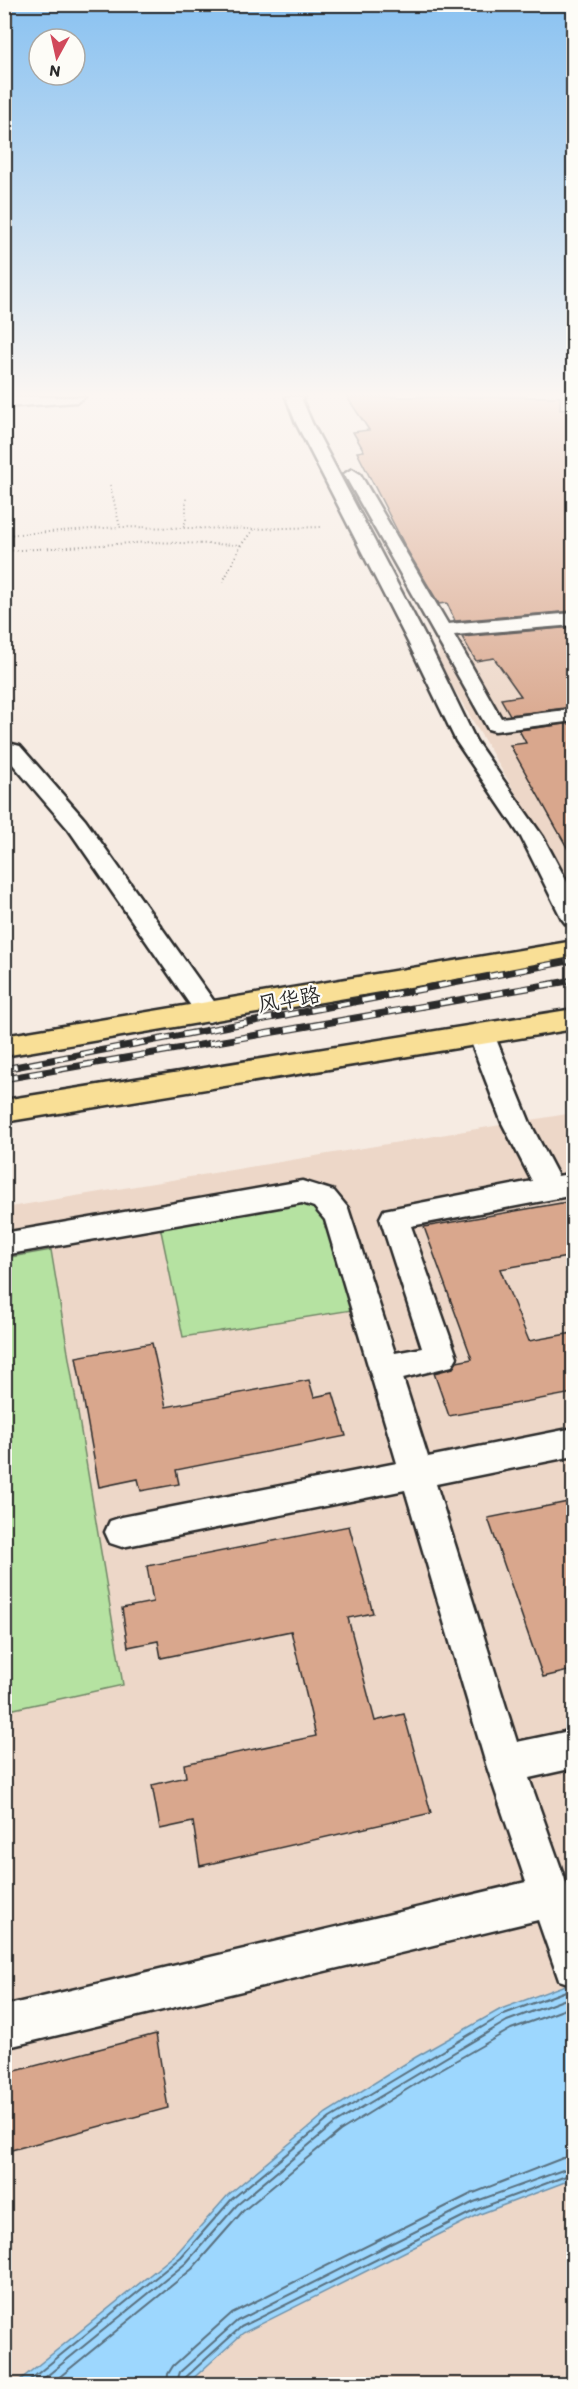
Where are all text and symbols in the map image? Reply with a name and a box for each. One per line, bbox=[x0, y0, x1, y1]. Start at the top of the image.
north arrow bbox=[27, 27, 87, 87]
text: N bbox=[48, 61, 62, 82]
street label: 风华路 bbox=[256, 981, 322, 1017]

